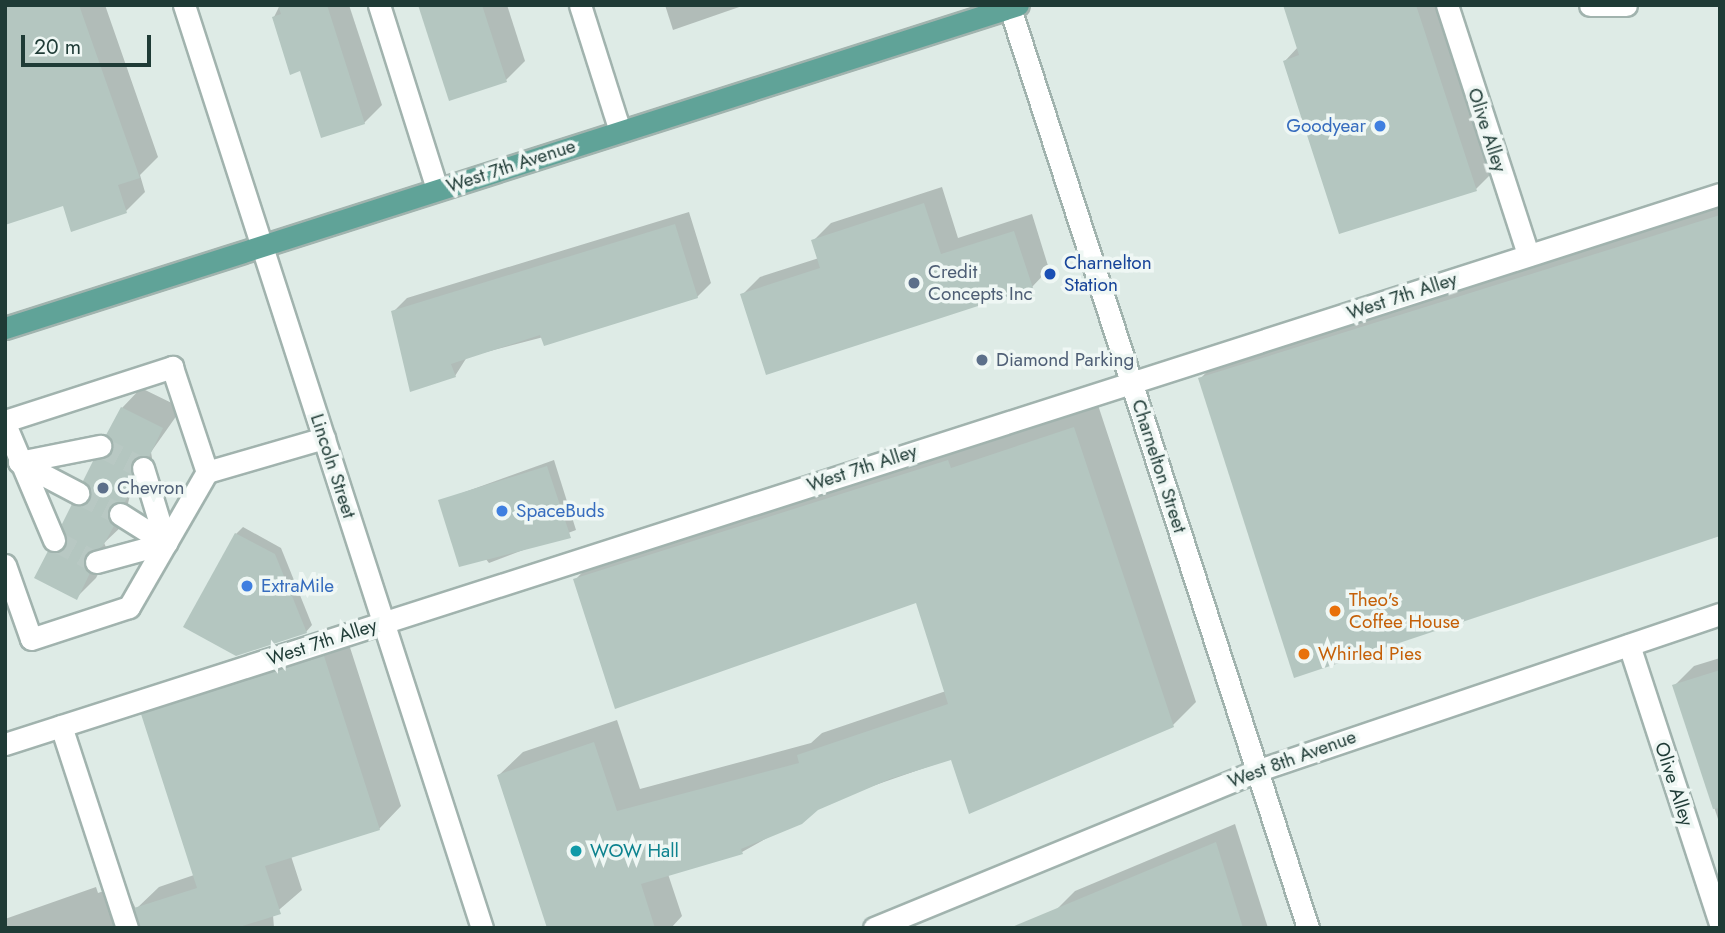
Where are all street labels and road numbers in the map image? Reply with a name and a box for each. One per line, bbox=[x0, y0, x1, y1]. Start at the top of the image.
street label: Olive Alley bbox=[1463, 85, 1511, 175]
street label: West 7th Avenue bbox=[444, 134, 578, 198]
street label: West 7th Alley bbox=[1344, 267, 1460, 325]
street label: Charnelton Street bbox=[1127, 397, 1191, 535]
street label: Lincoln Street bbox=[305, 411, 361, 521]
street label: West 7th Alley bbox=[804, 439, 920, 497]
street label: West 7th Alley bbox=[264, 613, 380, 671]
street label: West 8th Avenue bbox=[1225, 725, 1359, 793]
street label: Olive Alley bbox=[1650, 739, 1698, 829]

